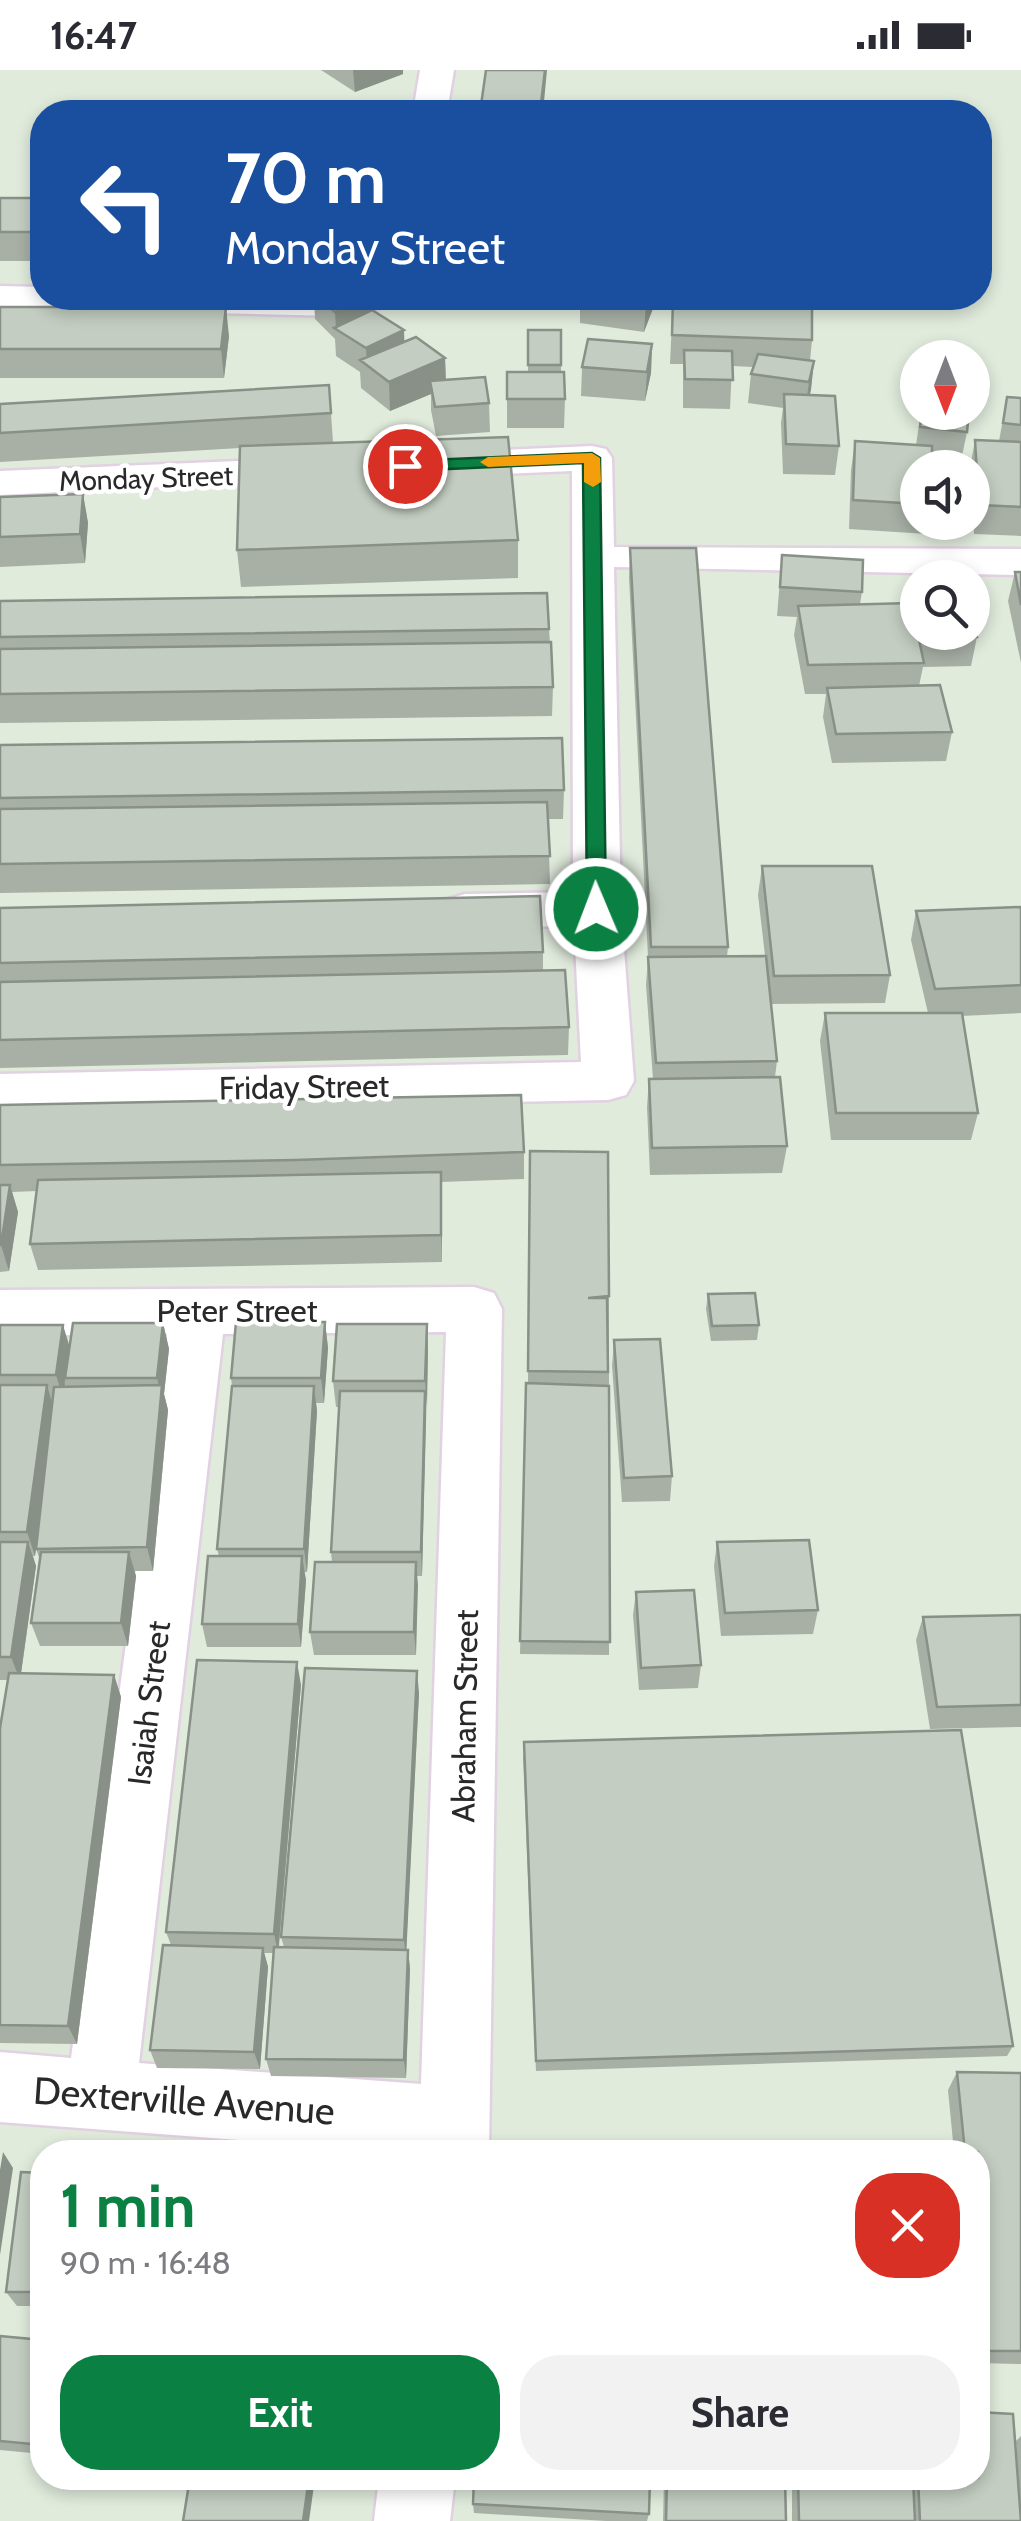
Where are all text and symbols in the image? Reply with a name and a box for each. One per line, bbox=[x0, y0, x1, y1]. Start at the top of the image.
text: 16:47 bbox=[50, 12, 137, 59]
text: 70 m bbox=[225, 135, 386, 221]
icon: left bbox=[60, 140, 190, 270]
text: Monday Street bbox=[225, 221, 505, 275]
north arrow bbox=[900, 340, 990, 430]
map controls bbox=[900, 340, 990, 650]
pin bbox=[363, 424, 448, 509]
icon: arrive bbox=[378, 439, 433, 494]
button: sound bbox=[900, 450, 990, 540]
street label: Monday Street bbox=[58, 458, 234, 498]
button: search bbox=[900, 560, 990, 650]
position arrow bbox=[544, 857, 648, 961]
street label: Friday Street bbox=[219, 1066, 390, 1107]
street label: Peter Street bbox=[157, 1291, 318, 1330]
street label: Abraham Street bbox=[443, 1609, 486, 1823]
street label: Isaiah Street bbox=[119, 1618, 178, 1787]
street label: Dexterville Avenue bbox=[32, 2067, 336, 2134]
text: 1 min bbox=[60, 2169, 195, 2242]
button: close bbox=[855, 2173, 960, 2278]
text: 90 m · 16:48 bbox=[60, 2243, 231, 2282]
button: Exit bbox=[60, 2355, 500, 2470]
button: Share bbox=[520, 2355, 960, 2470]

